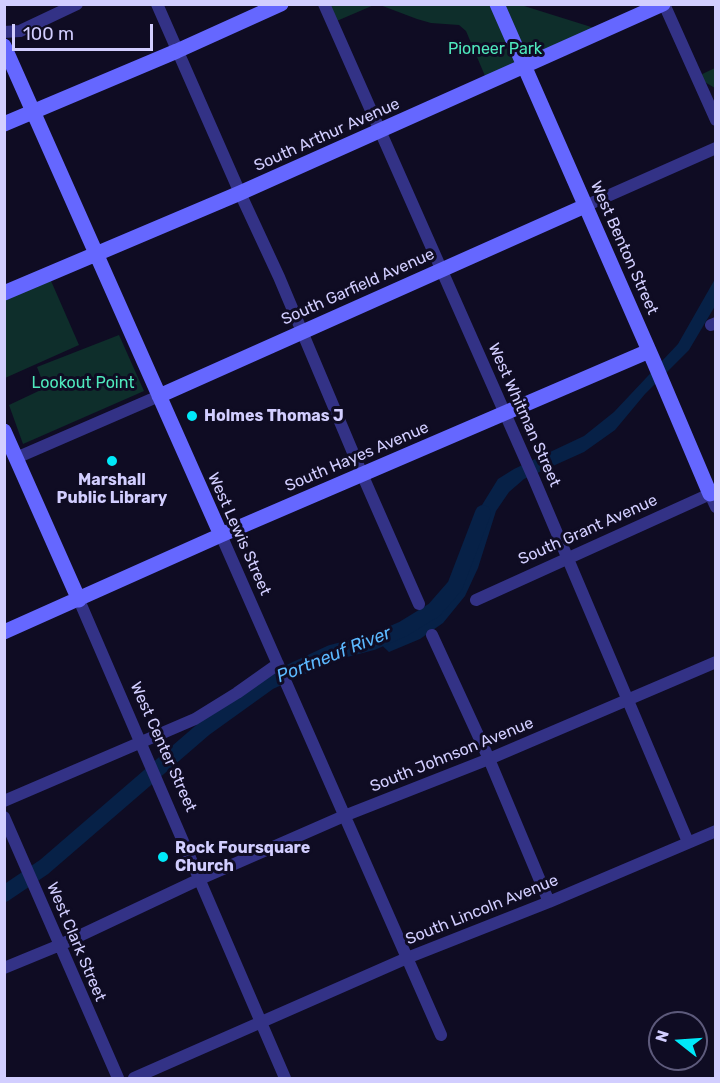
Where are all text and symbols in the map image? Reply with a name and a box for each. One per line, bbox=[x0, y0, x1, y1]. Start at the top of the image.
scale bar bbox=[15, 12, 156, 50]
text: 100 m bbox=[23, 23, 74, 45]
park label: Pioneer Park bbox=[448, 39, 542, 59]
street label: South Arthur Avenue bbox=[251, 94, 403, 176]
street label: West Benton Street bbox=[586, 178, 662, 318]
street label: South Garfield Avenue bbox=[278, 245, 438, 329]
street label: West Whitman Street bbox=[484, 340, 564, 490]
park label: Lookout Point bbox=[31, 373, 135, 393]
place label: Holmes Thomas J bbox=[204, 406, 344, 426]
marker: Holmes Thomas J bbox=[185, 409, 199, 423]
street label: South Hayes Avenue bbox=[282, 418, 432, 496]
marker: Marshall Public Library bbox=[105, 454, 119, 468]
place label: Marshall Public Library bbox=[57, 470, 167, 508]
street label: West Lewis Street bbox=[203, 470, 275, 598]
street label: South Grant Avenue bbox=[516, 491, 660, 569]
water label: Portneuf River bbox=[274, 622, 394, 688]
street label: West Center Street bbox=[126, 679, 200, 815]
street label: South Johnson Avenue bbox=[368, 713, 536, 797]
place label: Rock Foursquare Church bbox=[175, 838, 310, 876]
marker: Rock Foursquare Church bbox=[156, 850, 170, 864]
street label: South Lincoln Avenue bbox=[403, 871, 561, 949]
street label: West Clark Street bbox=[42, 879, 110, 1005]
north arrow bbox=[648, 1011, 708, 1071]
text: N bbox=[651, 1028, 673, 1044]

